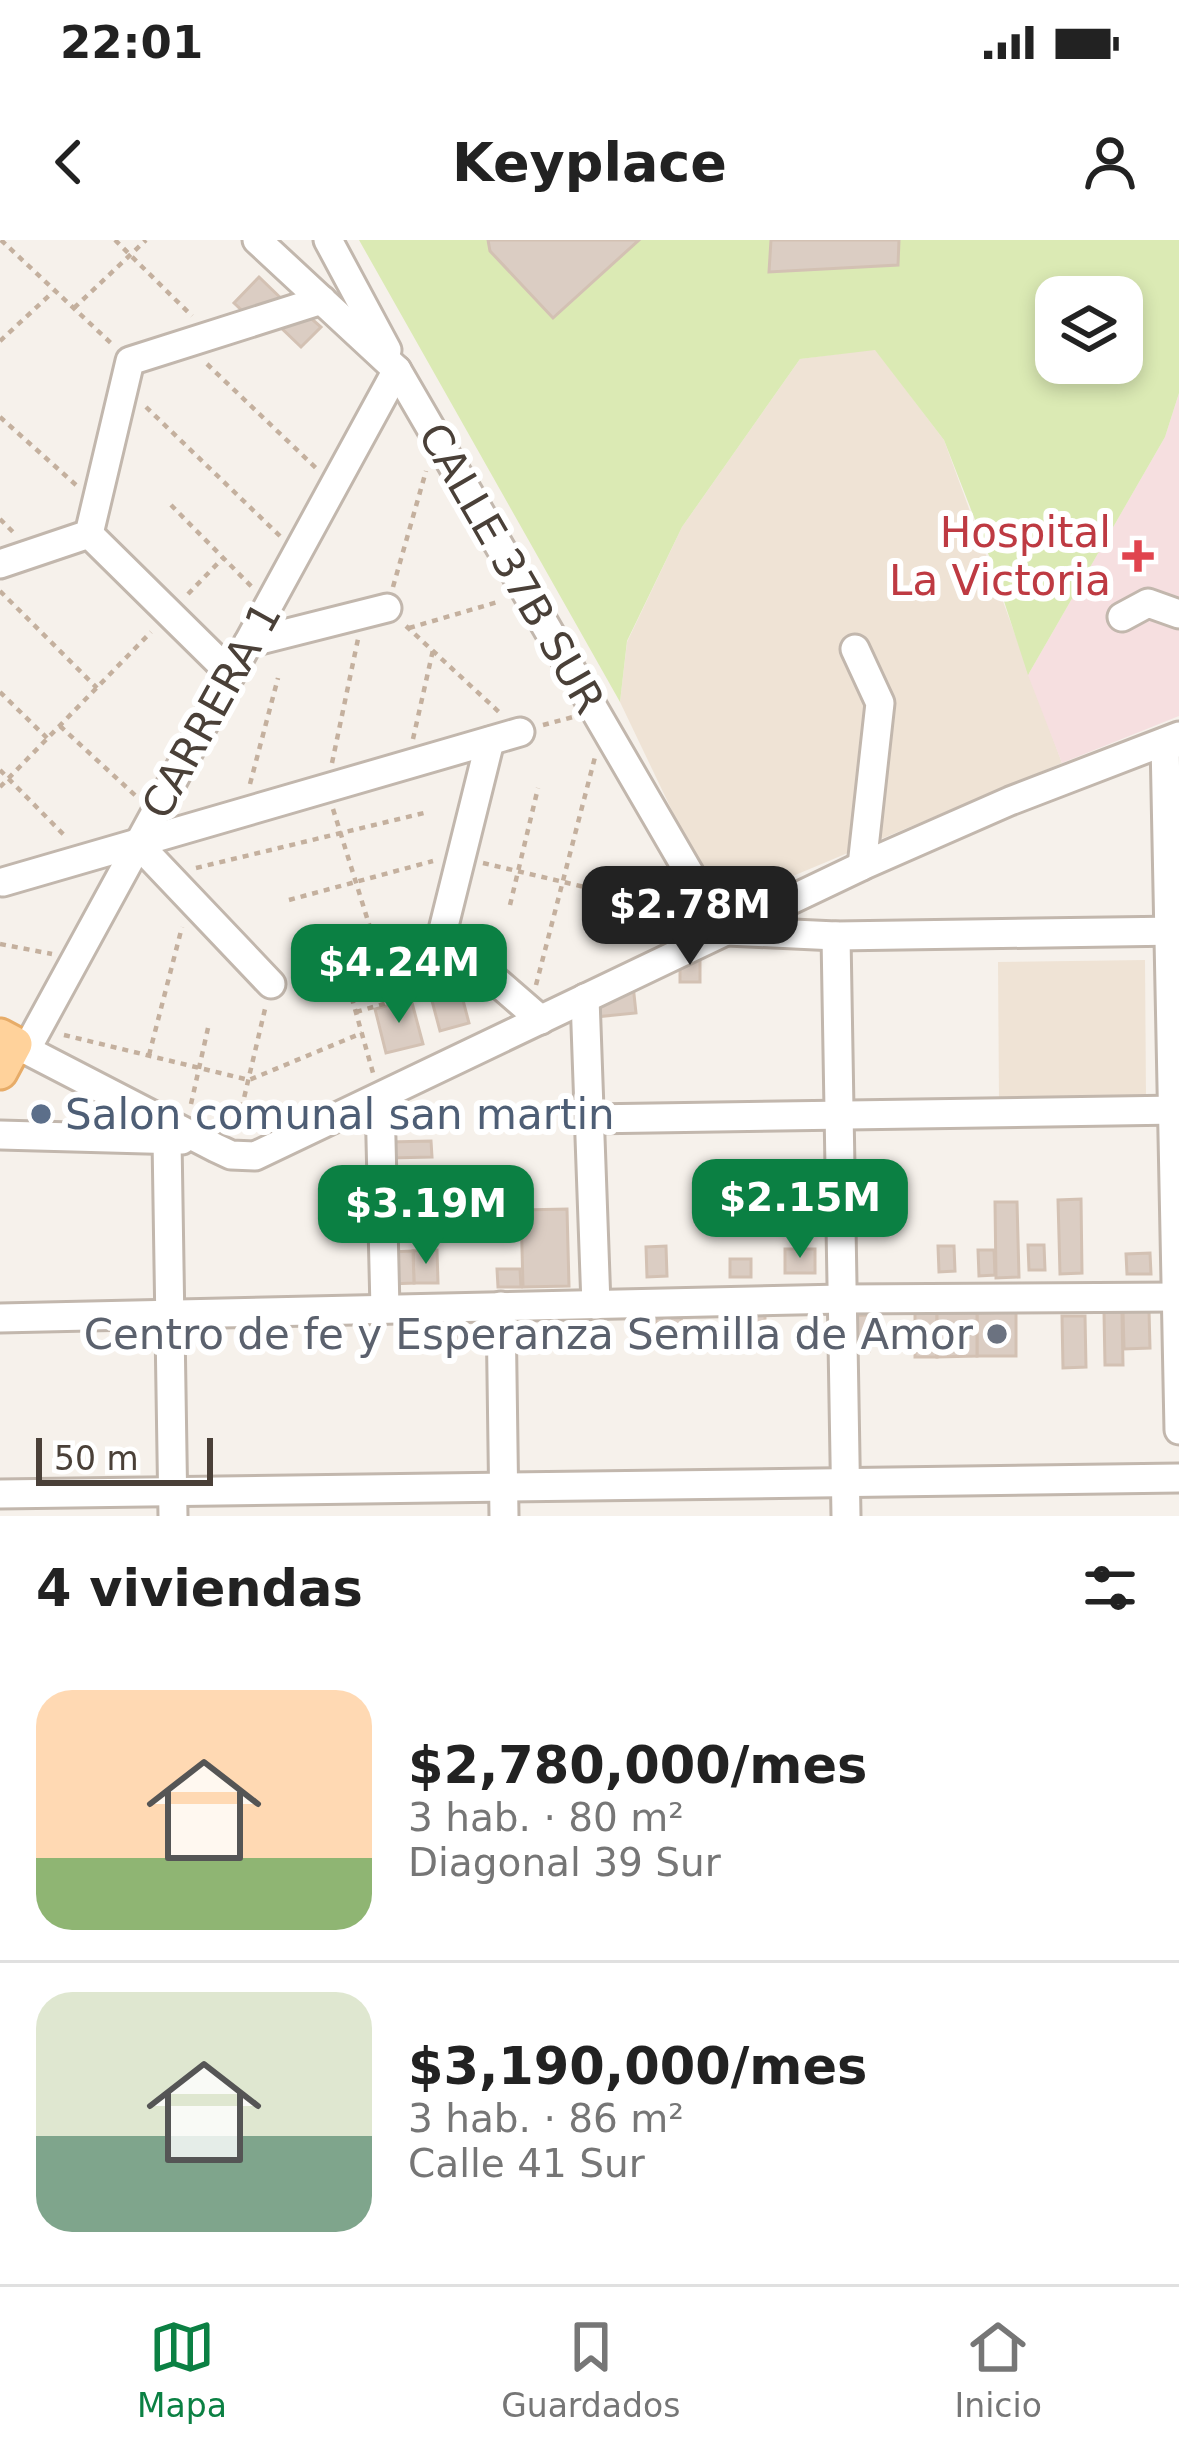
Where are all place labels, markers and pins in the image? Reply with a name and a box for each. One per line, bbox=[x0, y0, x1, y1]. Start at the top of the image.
place label: Hospital La Victoria bbox=[889, 508, 1111, 605]
marker: Hospital La Victoria bbox=[1122, 540, 1154, 572]
pin: $2.78M bbox=[592, 866, 788, 968]
pin: $4.24M bbox=[301, 924, 497, 1026]
place label: Salon comunal san martin bbox=[65, 1090, 615, 1139]
marker: Salon comunal san martin bbox=[28, 1101, 54, 1127]
pin: $2.15M bbox=[702, 1159, 898, 1261]
pin: $3.19M bbox=[328, 1165, 524, 1267]
place label: Centro de fe y Esperanza Semilla de Amor bbox=[84, 1310, 974, 1359]
marker: Centro de fe y Esperanza Semilla de Amor bbox=[984, 1321, 1010, 1347]

